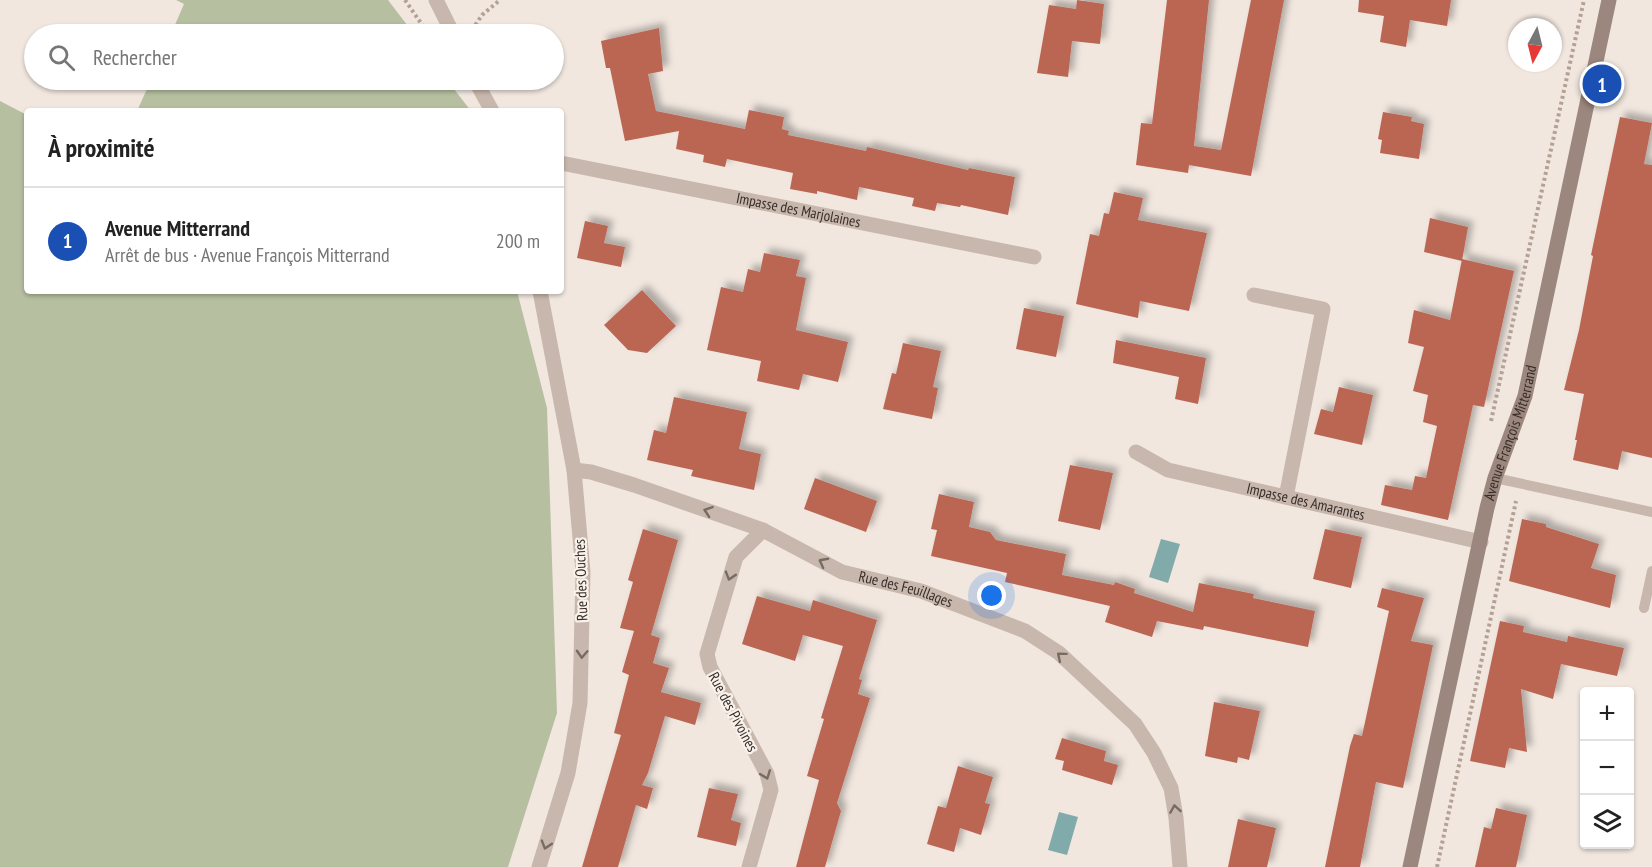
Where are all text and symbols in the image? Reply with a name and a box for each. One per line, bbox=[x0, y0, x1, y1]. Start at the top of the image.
north arrow bbox=[1508, 18, 1562, 72]
search box bbox=[24, 24, 564, 90]
icon: search bbox=[45, 41, 78, 74]
text: Rechercher bbox=[93, 43, 177, 71]
pin: 1 bbox=[1582, 62, 1622, 106]
text: À proximité bbox=[48, 131, 155, 164]
street label: Impasse des Marjolaines bbox=[735, 188, 862, 231]
text: Avenue Mitterrand bbox=[105, 214, 250, 242]
text: 1 bbox=[63, 228, 72, 254]
text: 200 m bbox=[496, 228, 540, 254]
text: Arrêt de bus · Avenue François Mitterrand bbox=[105, 242, 390, 268]
street label: Avenue François Mitterrand bbox=[1479, 363, 1540, 503]
street label: Impasse des Amarantes bbox=[1245, 478, 1367, 524]
one-way arrow bbox=[703, 505, 714, 518]
street label: Rue des Ouches bbox=[570, 539, 591, 621]
one-way arrow bbox=[819, 558, 830, 569]
street label: Rue des Feuillages bbox=[857, 566, 956, 611]
one-way arrow bbox=[725, 570, 737, 581]
your location bbox=[977, 581, 1006, 610]
one-way arrow bbox=[575, 649, 588, 658]
one-way arrow bbox=[1057, 652, 1068, 663]
street label: Rue des Pivoines bbox=[705, 669, 762, 755]
map controls bbox=[1580, 687, 1634, 849]
button: + bbox=[1580, 687, 1634, 741]
button: − bbox=[1580, 741, 1634, 795]
one-way arrow bbox=[758, 769, 771, 780]
button: layers bbox=[1580, 795, 1634, 849]
one-way arrow bbox=[1169, 804, 1181, 813]
one-way arrow bbox=[541, 839, 553, 849]

